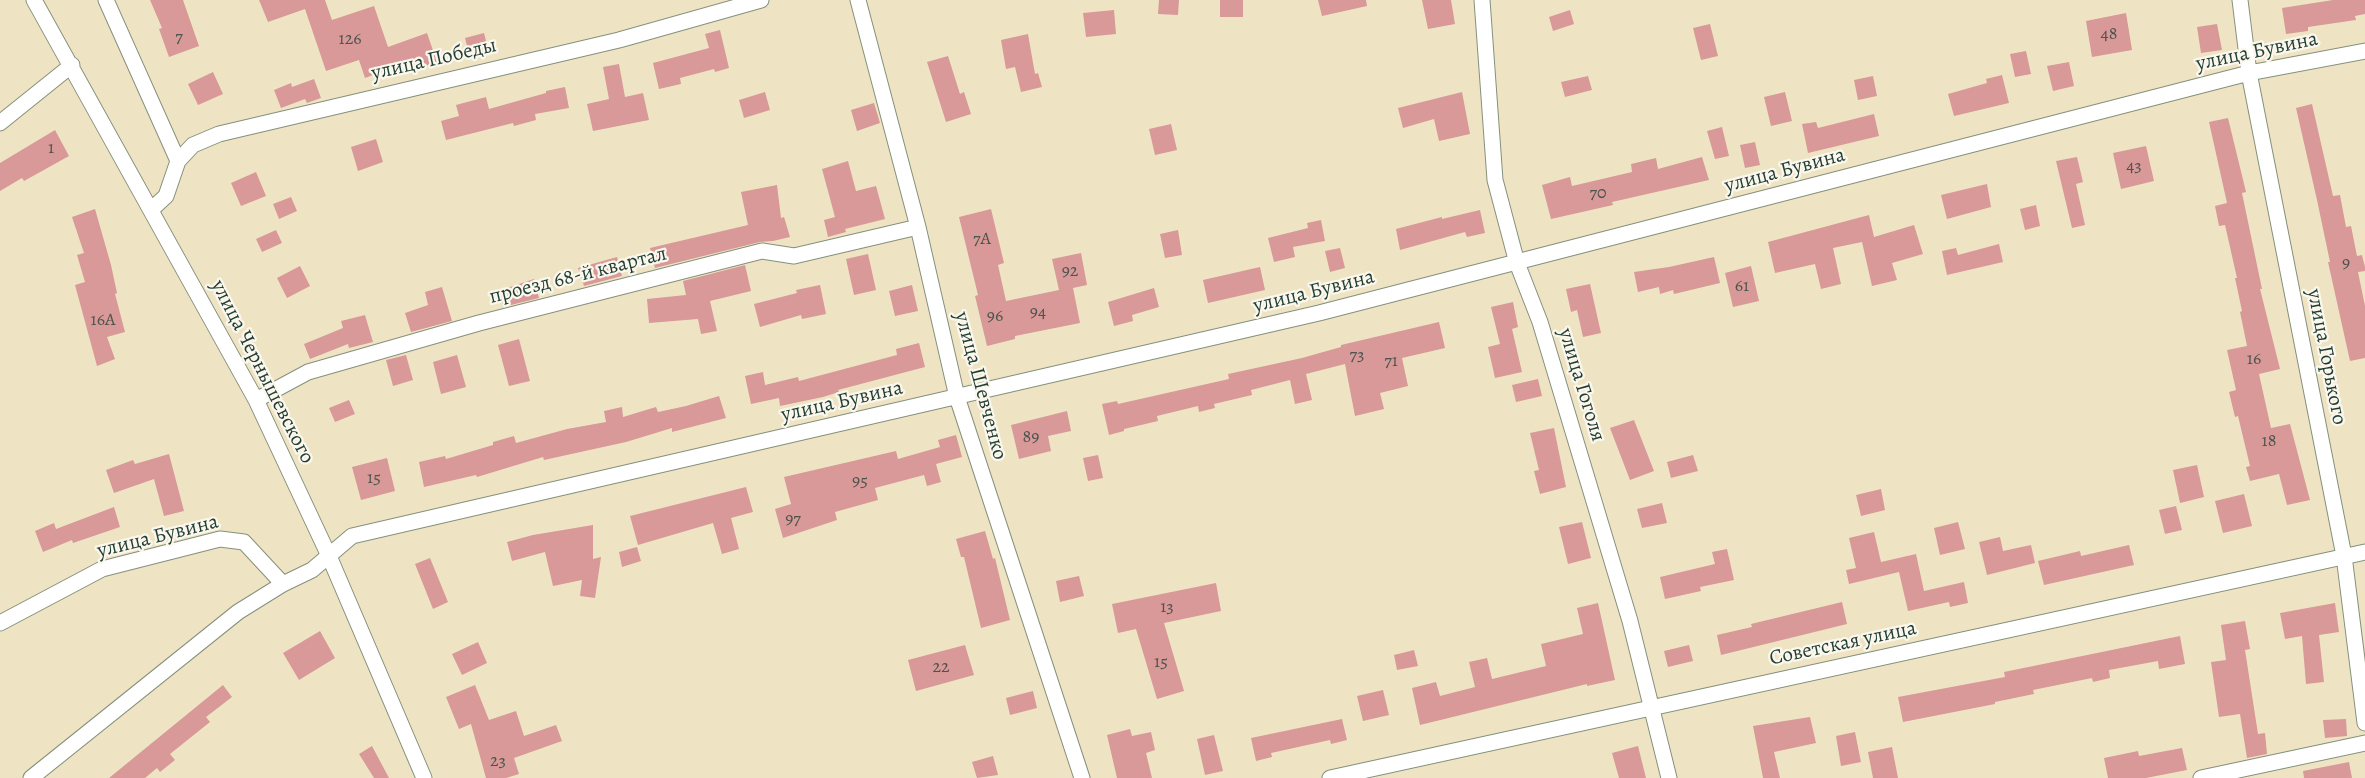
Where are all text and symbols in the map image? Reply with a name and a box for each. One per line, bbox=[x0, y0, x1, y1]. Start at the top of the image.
house number: 48 bbox=[2101, 24, 2117, 46]
house number: 7 bbox=[175, 27, 183, 49]
street label: улица Бувина bbox=[2194, 27, 2320, 77]
house number: 126 bbox=[338, 29, 362, 51]
street label: улица Победы bbox=[369, 33, 499, 87]
house number: 1 bbox=[48, 138, 54, 160]
street label: улица Бувина bbox=[1722, 143, 1848, 199]
house number: 43 bbox=[2126, 156, 2142, 178]
house number: 70 bbox=[1589, 183, 1607, 205]
house number: 7А bbox=[973, 229, 991, 251]
street label: проезд 68-й квартал bbox=[487, 242, 669, 310]
house number: 9 bbox=[2342, 253, 2350, 275]
house number: 92 bbox=[1062, 261, 1078, 283]
street label: улица Бувина bbox=[1251, 265, 1377, 319]
street label: улица Чернышевского bbox=[205, 276, 319, 468]
house number: 61 bbox=[1735, 276, 1749, 298]
street label: улица Горького bbox=[2300, 287, 2352, 427]
house number: 94 bbox=[1030, 302, 1046, 324]
house number: 96 bbox=[987, 306, 1003, 328]
street label: улица Шевченко bbox=[948, 309, 1012, 463]
house number: 16А bbox=[91, 310, 115, 332]
street label: улица Гоголя bbox=[1552, 325, 1610, 445]
house number: 73 bbox=[1349, 345, 1365, 367]
house number: 16 bbox=[2247, 349, 2261, 371]
house number: 71 bbox=[1384, 351, 1398, 373]
street label: улица Бувина bbox=[779, 376, 905, 428]
house number: 89 bbox=[1023, 427, 1039, 449]
house number: 18 bbox=[2262, 431, 2276, 453]
house number: 15 bbox=[367, 468, 381, 490]
house number: 95 bbox=[852, 471, 868, 493]
house number: 97 bbox=[785, 509, 801, 531]
street label: улица Бувина bbox=[95, 510, 221, 564]
house number: 13 bbox=[1160, 597, 1174, 619]
street label: Советская улица bbox=[1767, 616, 1919, 672]
house number: 15 bbox=[1154, 652, 1168, 674]
house number: 22 bbox=[932, 657, 950, 679]
house number: 23 bbox=[490, 751, 506, 773]

